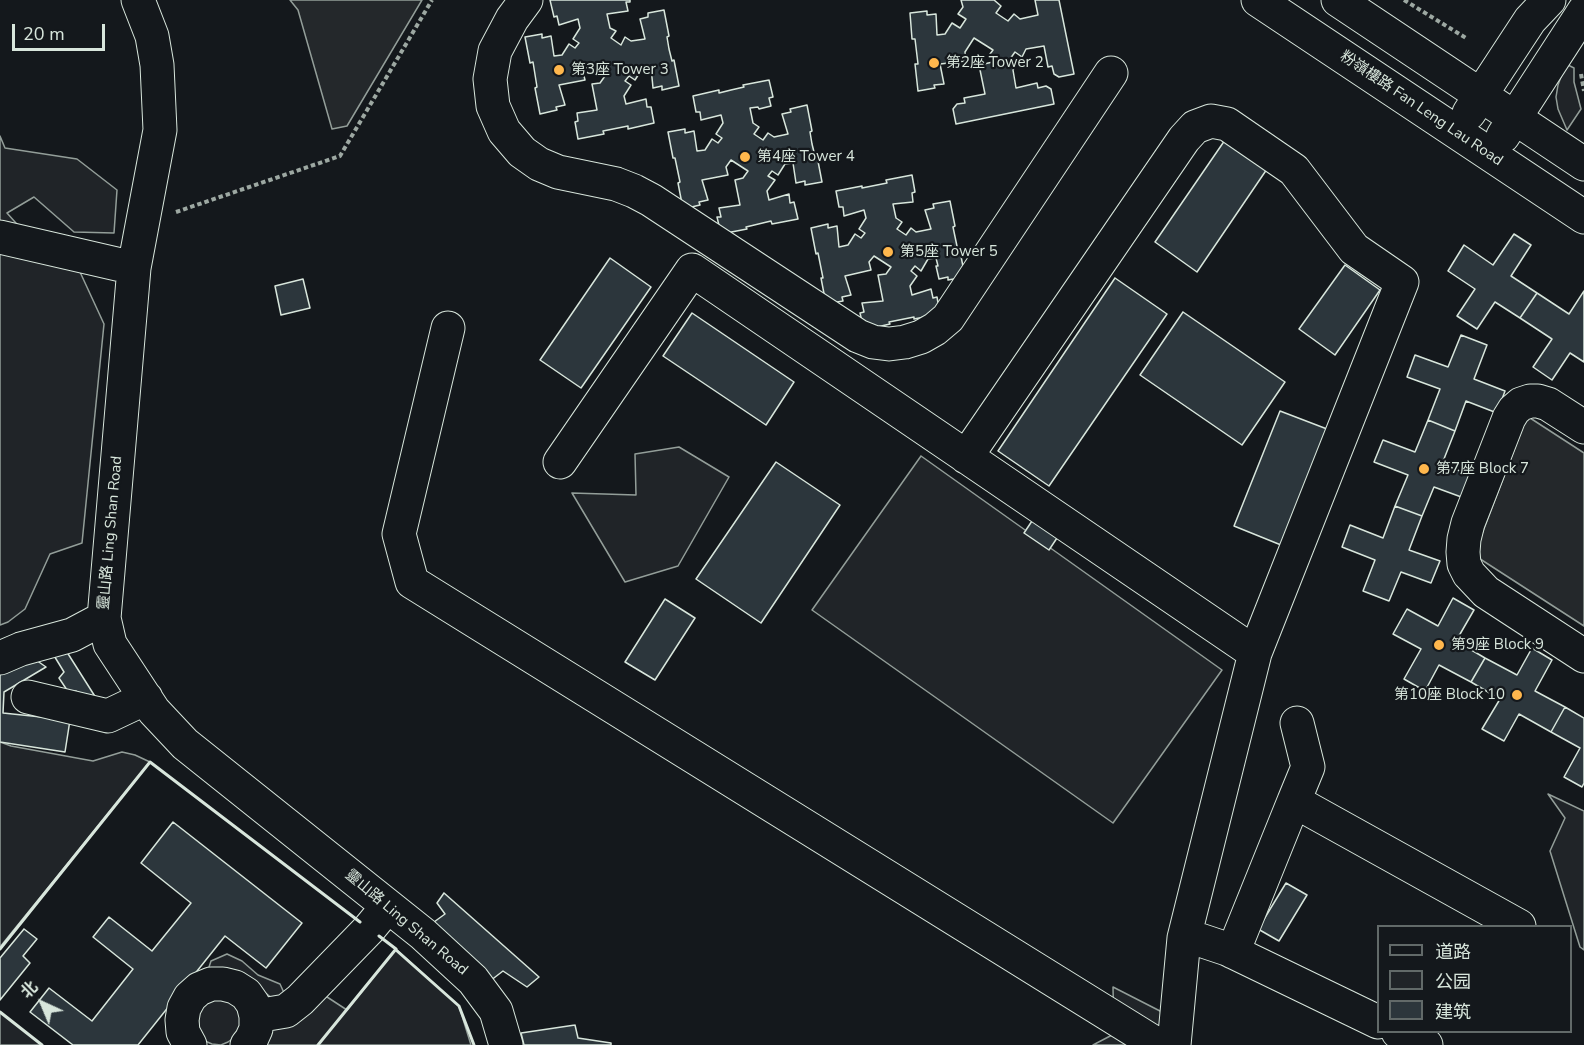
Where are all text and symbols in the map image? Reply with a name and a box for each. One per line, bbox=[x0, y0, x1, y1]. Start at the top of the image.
scale bar bbox=[15, 12, 108, 50]
text: 20 m bbox=[23, 22, 65, 46]
street label: 粉嶺樓路 Fan Leng Lau Road bbox=[1336, 48, 1506, 170]
place label: 第2座 Tower 2 bbox=[946, 54, 1044, 72]
marker: 第2座 Tower 2 bbox=[927, 56, 941, 70]
place label: 第3座 Tower 3 bbox=[571, 61, 669, 79]
marker: 第3座 Tower 3 bbox=[552, 63, 566, 77]
place label: 第4座 Tower 4 bbox=[757, 148, 855, 166]
marker: 第4座 Tower 4 bbox=[738, 150, 752, 164]
place label: 第5座 Tower 5 bbox=[900, 243, 998, 261]
marker: 第5座 Tower 5 bbox=[881, 245, 895, 259]
street label: 靈山路 Ling Shan Road bbox=[95, 455, 127, 611]
place label: 第7座 Block 7 bbox=[1436, 460, 1529, 478]
marker: 第7座 Block 7 bbox=[1417, 462, 1431, 476]
place label: 第9座 Block 9 bbox=[1451, 636, 1544, 654]
marker: 第9座 Block 9 bbox=[1432, 638, 1446, 652]
place label: 第10座 Block 10 bbox=[1394, 686, 1505, 704]
marker: 第10座 Block 10 bbox=[1510, 688, 1524, 702]
street label: 靈山路 Ling Shan Road bbox=[341, 866, 471, 980]
legend bbox=[1377, 925, 1572, 1033]
text: 道路 bbox=[1435, 940, 1471, 964]
text: 公园 bbox=[1435, 970, 1471, 994]
north arrow bbox=[12, 973, 72, 1033]
text: 北 bbox=[16, 977, 43, 1004]
text: 建筑 bbox=[1435, 1000, 1471, 1024]

